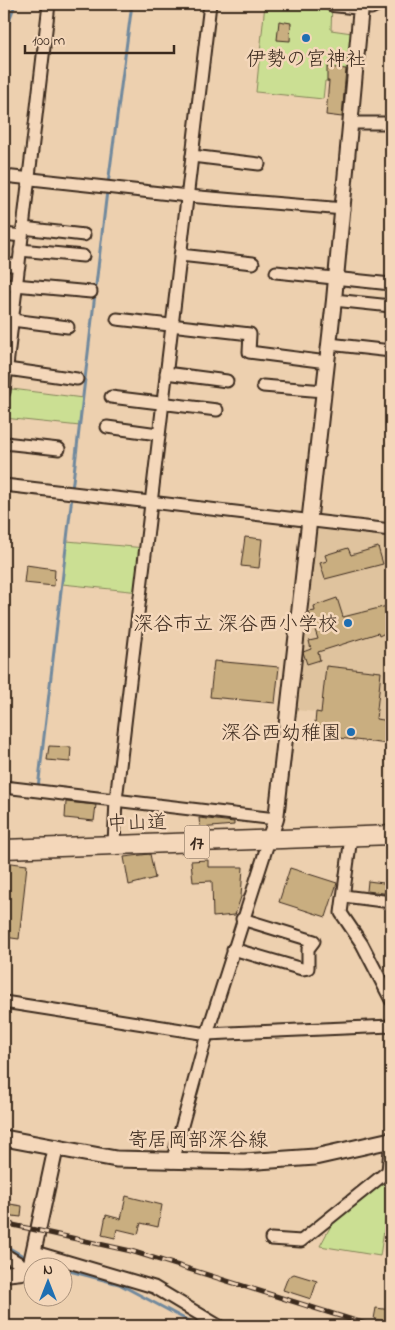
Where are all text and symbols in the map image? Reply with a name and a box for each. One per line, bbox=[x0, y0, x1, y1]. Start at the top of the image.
scale bar bbox=[25, 22, 174, 54]
text: 100 m bbox=[32, 30, 65, 52]
marker: 伊勢の宮神社 bbox=[300, 32, 312, 44]
place label: 伊勢の宮神社 bbox=[246, 46, 366, 75]
place label: 深谷市立 深谷西小学校 bbox=[133, 611, 338, 640]
marker: 深谷市立 深谷西小学校 bbox=[342, 617, 354, 629]
place label: 深谷西幼稚園 bbox=[221, 720, 341, 749]
marker: 深谷西幼稚園 bbox=[345, 726, 357, 738]
street label: 中山道 bbox=[107, 809, 168, 840]
road number: 17 bbox=[184, 826, 210, 859]
street label: 寄居岡部深谷線 bbox=[128, 1127, 268, 1156]
north arrow bbox=[22, 1258, 72, 1308]
text: N bbox=[43, 1260, 53, 1281]

